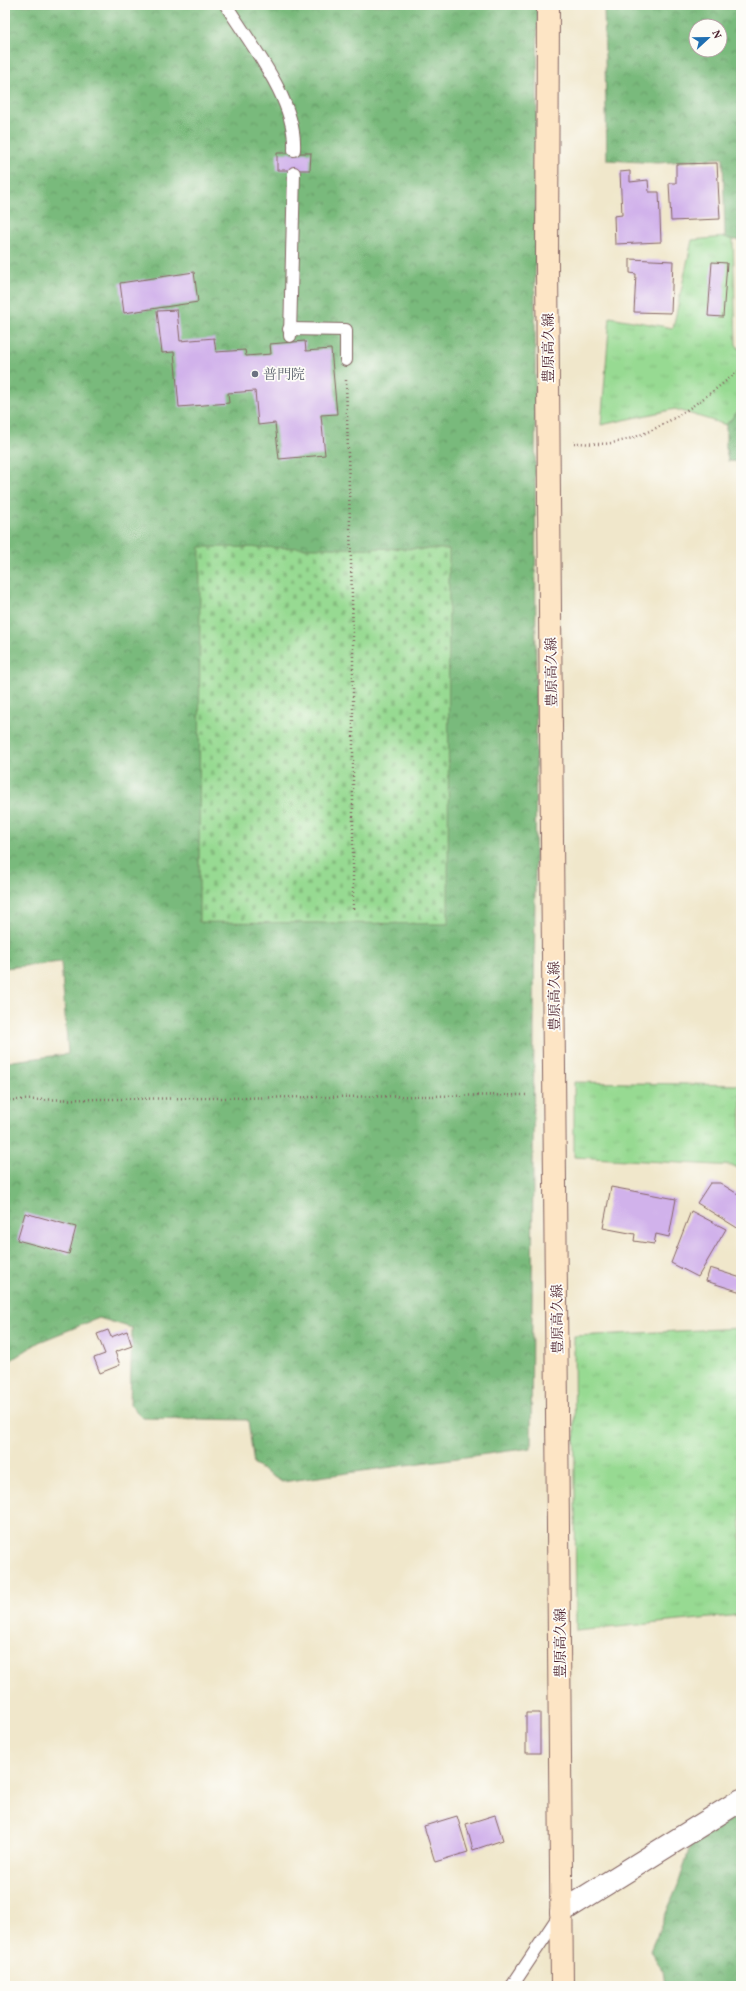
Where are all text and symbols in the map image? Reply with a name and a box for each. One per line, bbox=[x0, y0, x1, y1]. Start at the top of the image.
north arrow bbox=[688, 18, 728, 58]
text: N bbox=[707, 28, 724, 41]
street label: 豊原高久線 bbox=[540, 313, 559, 383]
place label: 普門院 bbox=[263, 366, 305, 385]
marker: 普門院 bbox=[250, 369, 260, 379]
street label: 豊原高久線 bbox=[542, 637, 563, 707]
street label: 豊原高久線 bbox=[545, 961, 566, 1031]
street label: 豊原高久線 bbox=[548, 1284, 569, 1354]
street label: 豊原高久線 bbox=[552, 1608, 571, 1678]

